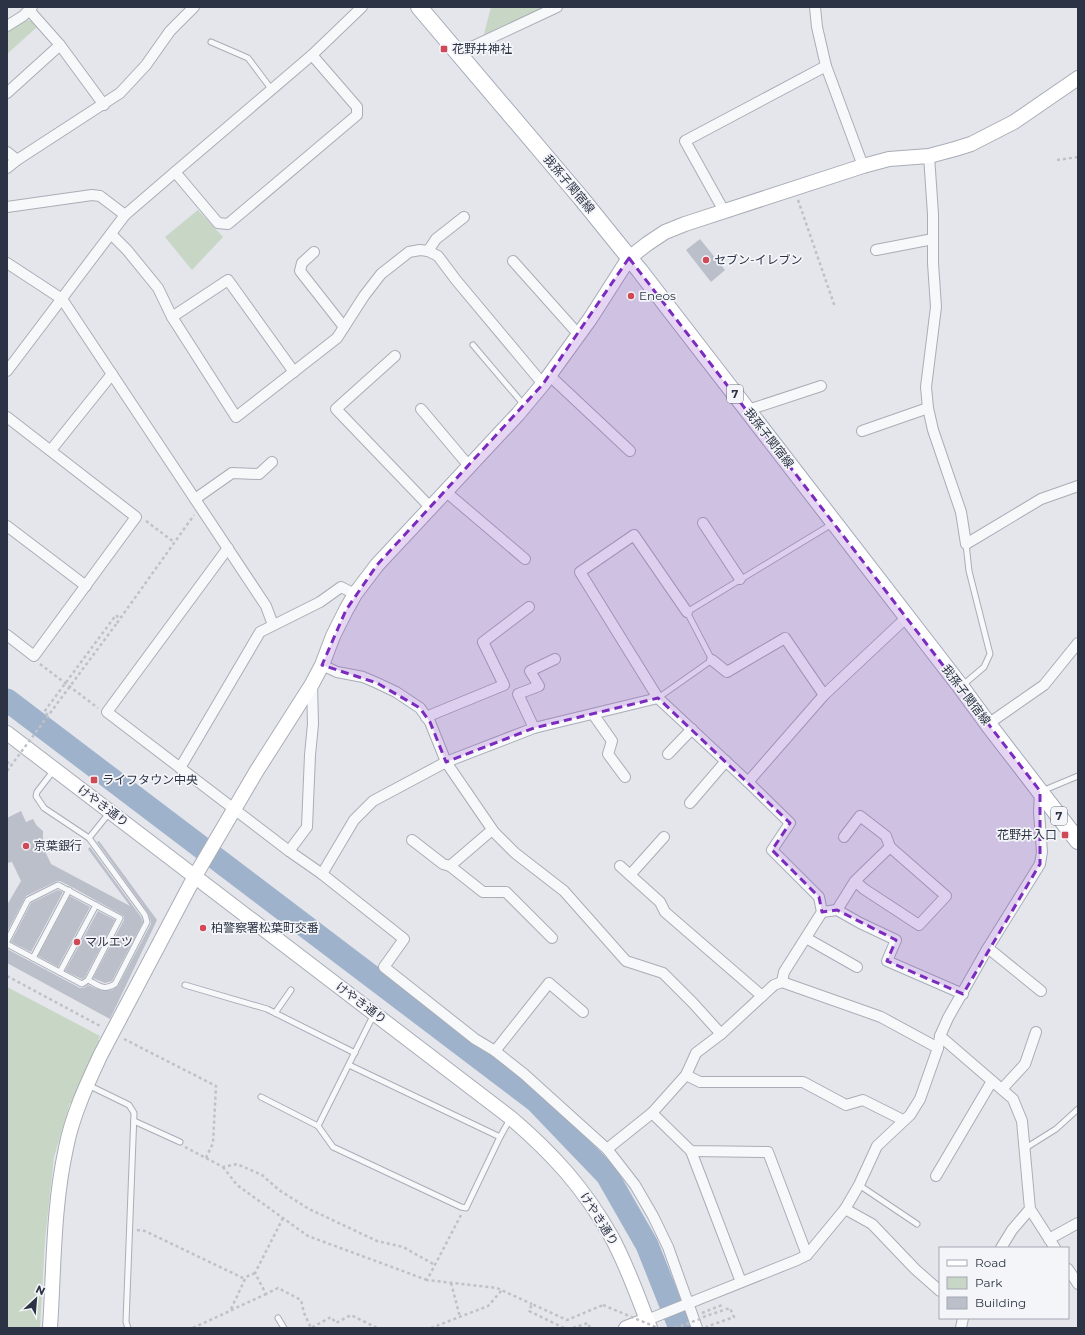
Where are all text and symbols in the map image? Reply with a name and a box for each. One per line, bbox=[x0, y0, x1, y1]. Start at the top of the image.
place label: 花野井神社 bbox=[452, 41, 512, 56]
marker: 花野井神社 bbox=[439, 44, 449, 54]
street label: 我孫子関宿線 bbox=[540, 151, 598, 216]
place label: セブン-イレブン bbox=[714, 252, 803, 267]
marker: セブン-イレブン bbox=[701, 255, 711, 265]
place label: Eneos bbox=[639, 288, 676, 303]
marker: Eneos bbox=[626, 291, 636, 301]
road number: 7 bbox=[727, 385, 743, 403]
street label: 我孫子関宿線 bbox=[741, 405, 797, 471]
street label: 我孫子関宿線 bbox=[939, 661, 994, 728]
place label: ライフタウン中央 bbox=[102, 772, 198, 787]
marker: ライフタウン中央 bbox=[89, 775, 99, 785]
street label: けやき通り bbox=[75, 782, 132, 830]
road number: 7 bbox=[1051, 807, 1067, 825]
place label: 花野井入口 bbox=[997, 827, 1057, 842]
marker: 花野井入口 bbox=[1060, 830, 1070, 840]
place label: 京葉銀行 bbox=[34, 838, 82, 853]
marker: 京葉銀行 bbox=[21, 841, 31, 851]
place label: 柏警察署松葉町交番 bbox=[211, 920, 319, 935]
marker: 柏警察署松葉町交番 bbox=[198, 923, 208, 933]
place label: マルエツ bbox=[85, 934, 133, 949]
marker: マルエツ bbox=[72, 937, 82, 947]
street label: けやき通り bbox=[333, 979, 390, 1027]
street label: けやき通り bbox=[577, 1189, 622, 1248]
legend bbox=[939, 1247, 1069, 1319]
text: Road bbox=[975, 1255, 1006, 1270]
text: Park bbox=[975, 1275, 1003, 1290]
north arrow bbox=[16, 1279, 56, 1319]
text: N bbox=[33, 1282, 47, 1298]
text: Building bbox=[975, 1295, 1026, 1310]

